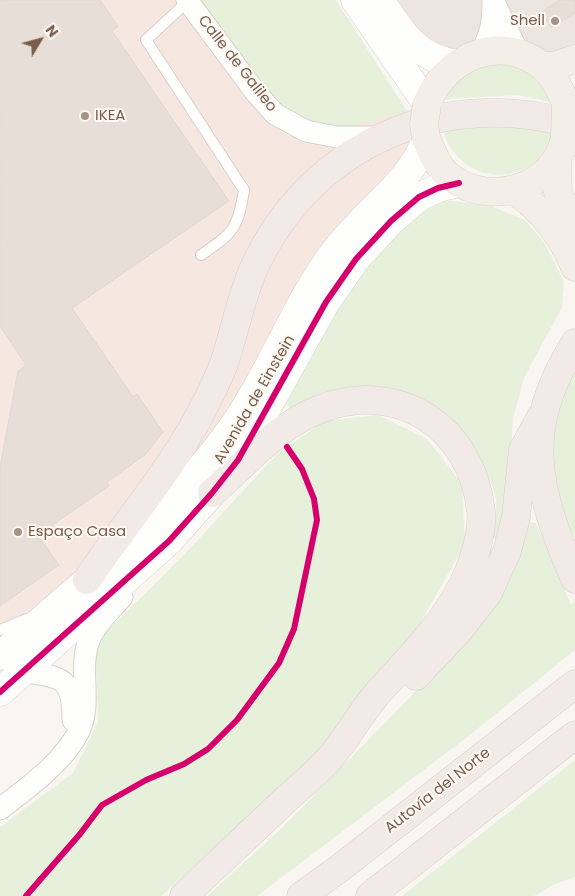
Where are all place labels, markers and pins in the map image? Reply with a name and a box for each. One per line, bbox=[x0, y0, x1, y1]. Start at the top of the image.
place label: Shell bbox=[510, 12, 545, 30]
marker: Shell bbox=[549, 15, 561, 27]
place label: IKEA bbox=[95, 107, 125, 125]
marker: IKEA bbox=[79, 110, 91, 122]
place label: Espaço Casa bbox=[28, 523, 126, 541]
marker: Espaço Casa bbox=[12, 526, 24, 538]

